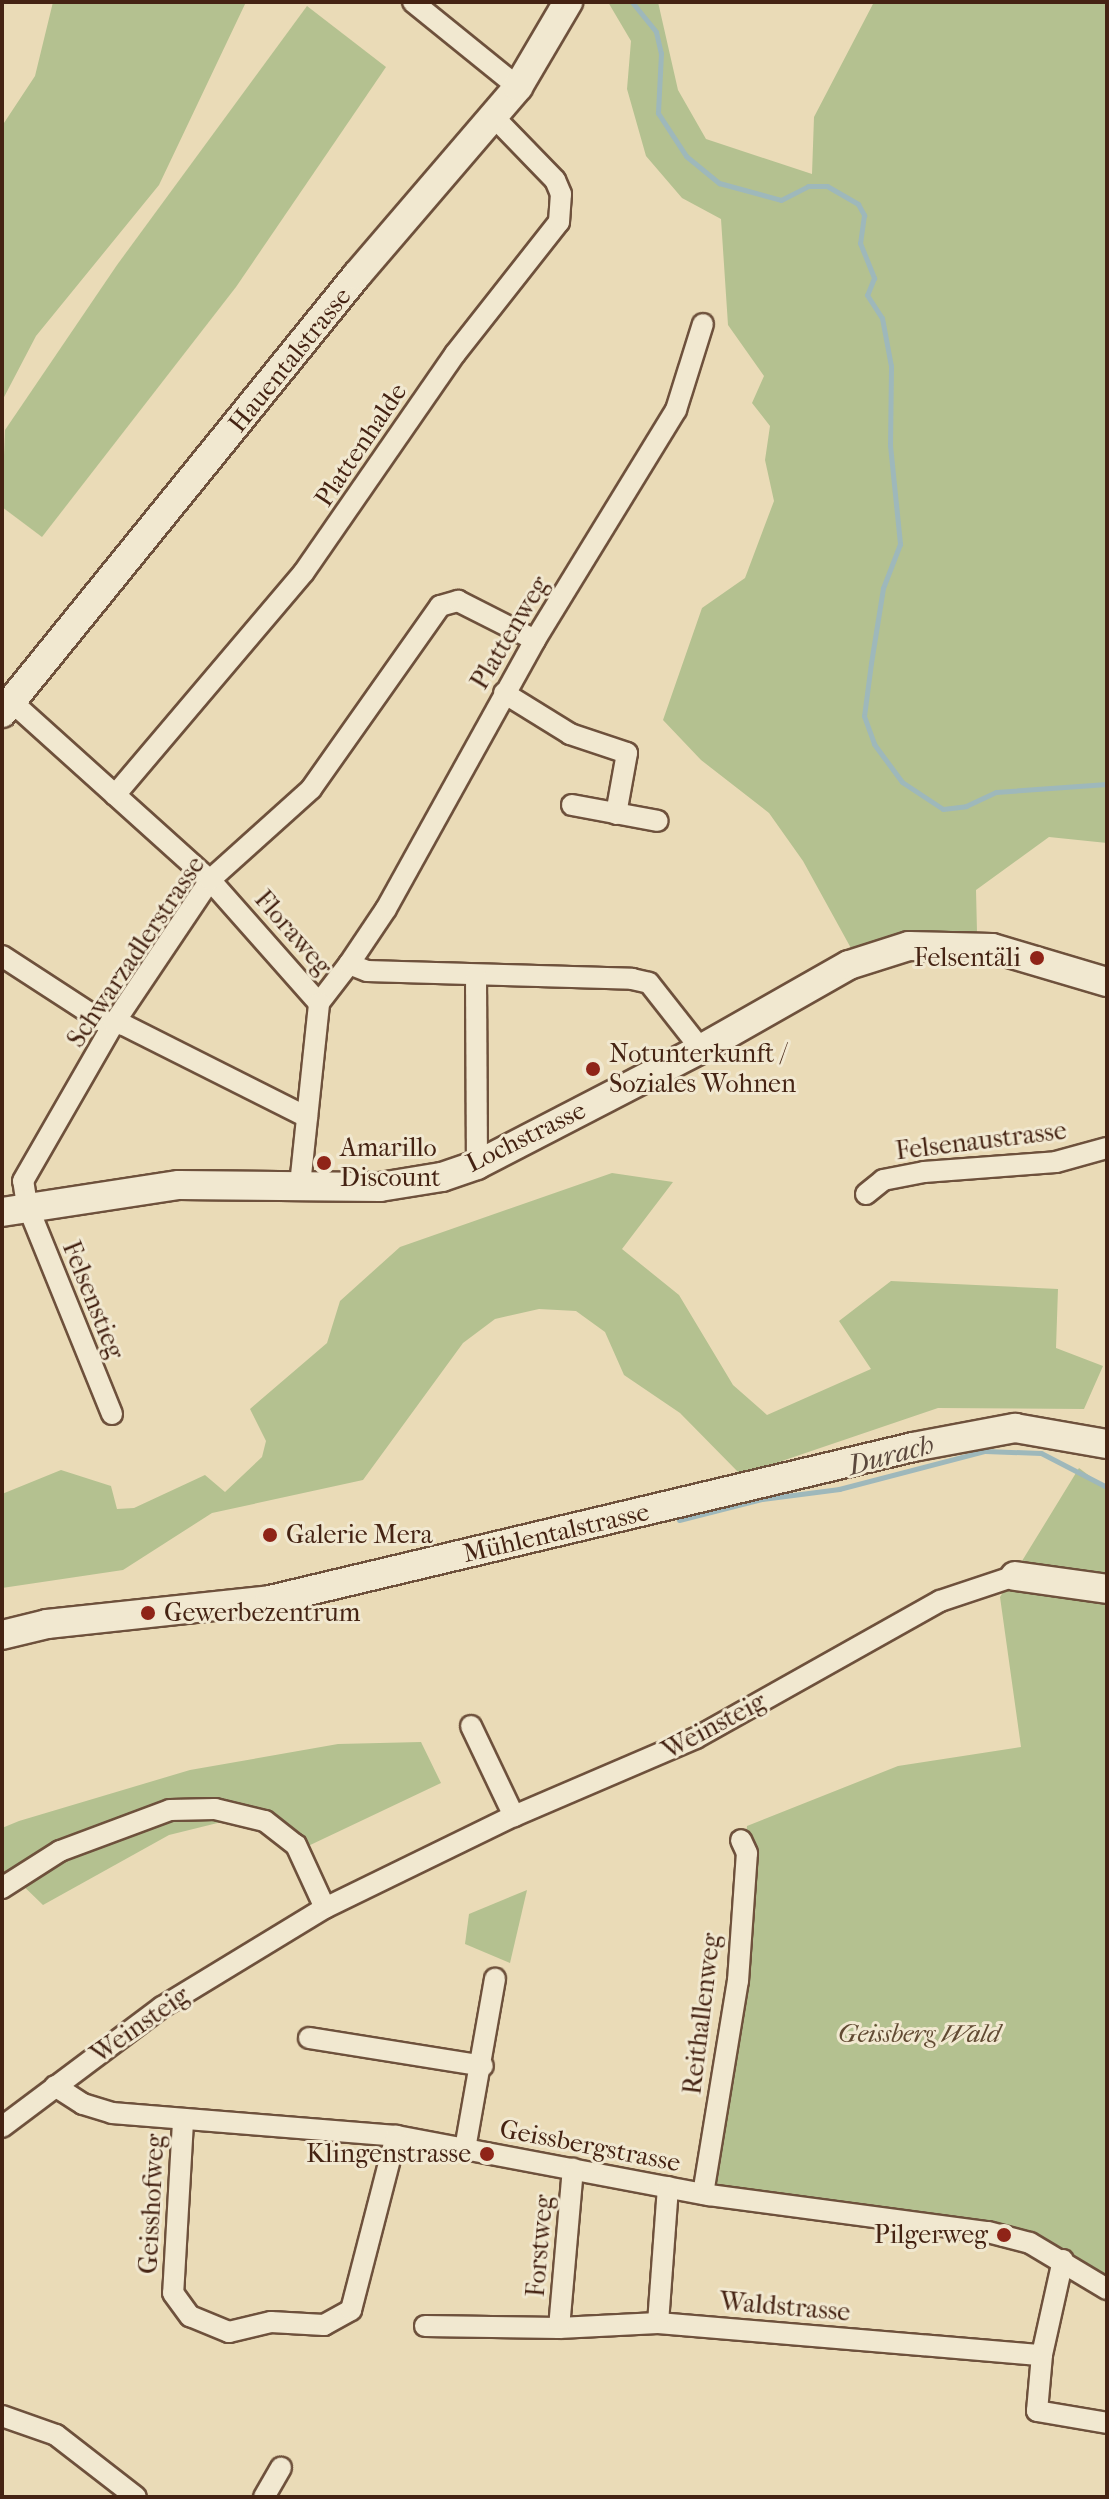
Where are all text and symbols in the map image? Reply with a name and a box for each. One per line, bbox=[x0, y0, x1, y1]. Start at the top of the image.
street label: Hauentalstrasse bbox=[222, 281, 358, 439]
street label: Plattenhalde bbox=[308, 377, 414, 513]
street label: Plattenweg bbox=[464, 571, 556, 695]
street label: Schwarzadlerstrasse bbox=[61, 851, 211, 1053]
street label: Floraweg bbox=[248, 884, 338, 982]
place label: Felsentäli bbox=[914, 942, 1021, 974]
marker: Felsentäli bbox=[1028, 949, 1046, 967]
place label: Notunterkunft / Soziales Wohnen bbox=[609, 1038, 796, 1100]
marker: Notunterkunft / Soziales Wohnen bbox=[584, 1060, 602, 1078]
street label: Lochstrasse bbox=[461, 1095, 591, 1179]
street label: Felsenaustrasse bbox=[894, 1115, 1068, 1167]
place label: Amarillo Discount bbox=[340, 1132, 440, 1194]
marker: Amarillo Discount bbox=[315, 1154, 333, 1172]
street label: Felsenstieg bbox=[55, 1236, 131, 1364]
water label: Durach bbox=[844, 1427, 938, 1483]
street label: Mühlentalstrasse bbox=[460, 1496, 652, 1570]
place label: Galerie Mera bbox=[286, 1519, 433, 1551]
marker: Galerie Mera bbox=[261, 1526, 279, 1544]
place label: Gewerbezentrum bbox=[164, 1597, 360, 1629]
marker: Gewerbezentrum bbox=[139, 1604, 157, 1622]
street label: Weinsteig bbox=[657, 1686, 771, 1766]
street label: Reithallenweg bbox=[677, 1932, 727, 2096]
street label: Weinsteig bbox=[85, 1980, 195, 2070]
park label: Geissberg Wald bbox=[838, 2018, 1000, 2050]
street label: Geissbergstrasse bbox=[497, 2113, 683, 2179]
street label: Geisshofweg bbox=[133, 2133, 171, 2275]
place label: Klingenstrasse bbox=[306, 2138, 471, 2170]
marker: Klingenstrasse bbox=[478, 2145, 496, 2163]
street label: Forstweg bbox=[520, 2194, 560, 2298]
place label: Pilgerweg bbox=[874, 2219, 988, 2251]
marker: Pilgerweg bbox=[995, 2226, 1013, 2244]
street label: Waldstrasse bbox=[718, 2286, 852, 2328]

